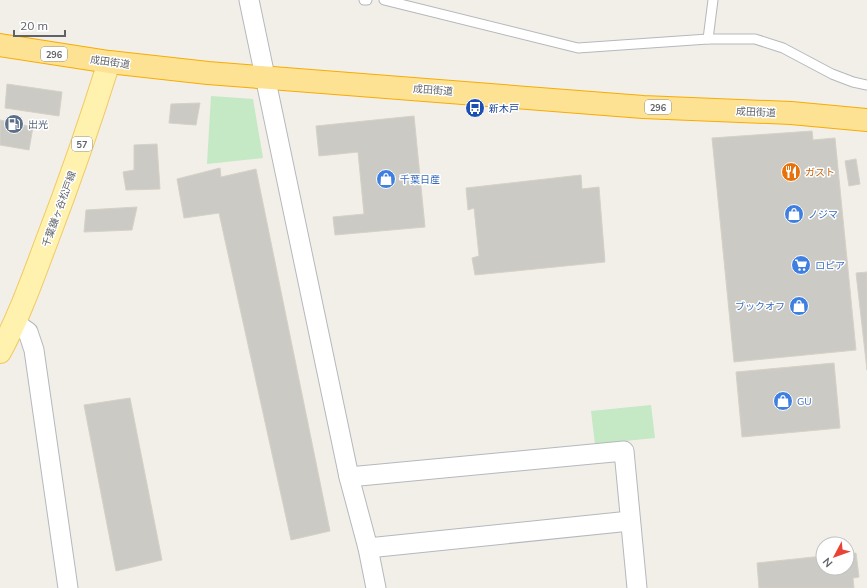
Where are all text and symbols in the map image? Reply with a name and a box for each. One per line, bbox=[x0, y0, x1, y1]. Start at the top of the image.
scale bar bbox=[14, 12, 65, 38]
text: 20 m bbox=[20, 18, 48, 33]
road number: 296 bbox=[41, 47, 67, 61]
street label: 成田街道 bbox=[89, 53, 131, 71]
street label: 成田街道 bbox=[413, 82, 453, 98]
bus stop icon: 新木戸 bbox=[464, 97, 486, 119]
road number: 296 bbox=[645, 100, 671, 114]
place label: 新木戸 bbox=[489, 102, 519, 115]
street label: 成田街道 bbox=[736, 104, 776, 120]
fuel station icon: 出光 bbox=[3, 113, 25, 135]
place label: 出光 bbox=[28, 118, 48, 131]
road number: 57 bbox=[72, 137, 92, 151]
restaurant icon: ガスト bbox=[780, 161, 802, 183]
place label: ガスト bbox=[805, 166, 835, 179]
shop icon: 千葉日産 bbox=[375, 168, 397, 190]
street label: 千葉鎌ヶ谷松戸線 bbox=[39, 169, 79, 249]
place label: 千葉日産 bbox=[400, 173, 440, 186]
shop icon: ノジマ bbox=[783, 203, 805, 225]
place label: ノジマ bbox=[808, 208, 838, 221]
supermarket icon: ロピア bbox=[790, 254, 812, 276]
place label: ロピア bbox=[815, 259, 845, 272]
shop icon: ブックオフ bbox=[788, 295, 810, 317]
place label: ブックオフ bbox=[735, 300, 785, 313]
shop icon: GU bbox=[772, 390, 794, 412]
place label: GU bbox=[797, 395, 812, 408]
north arrow bbox=[815, 536, 855, 576]
text: N bbox=[819, 555, 835, 570]

